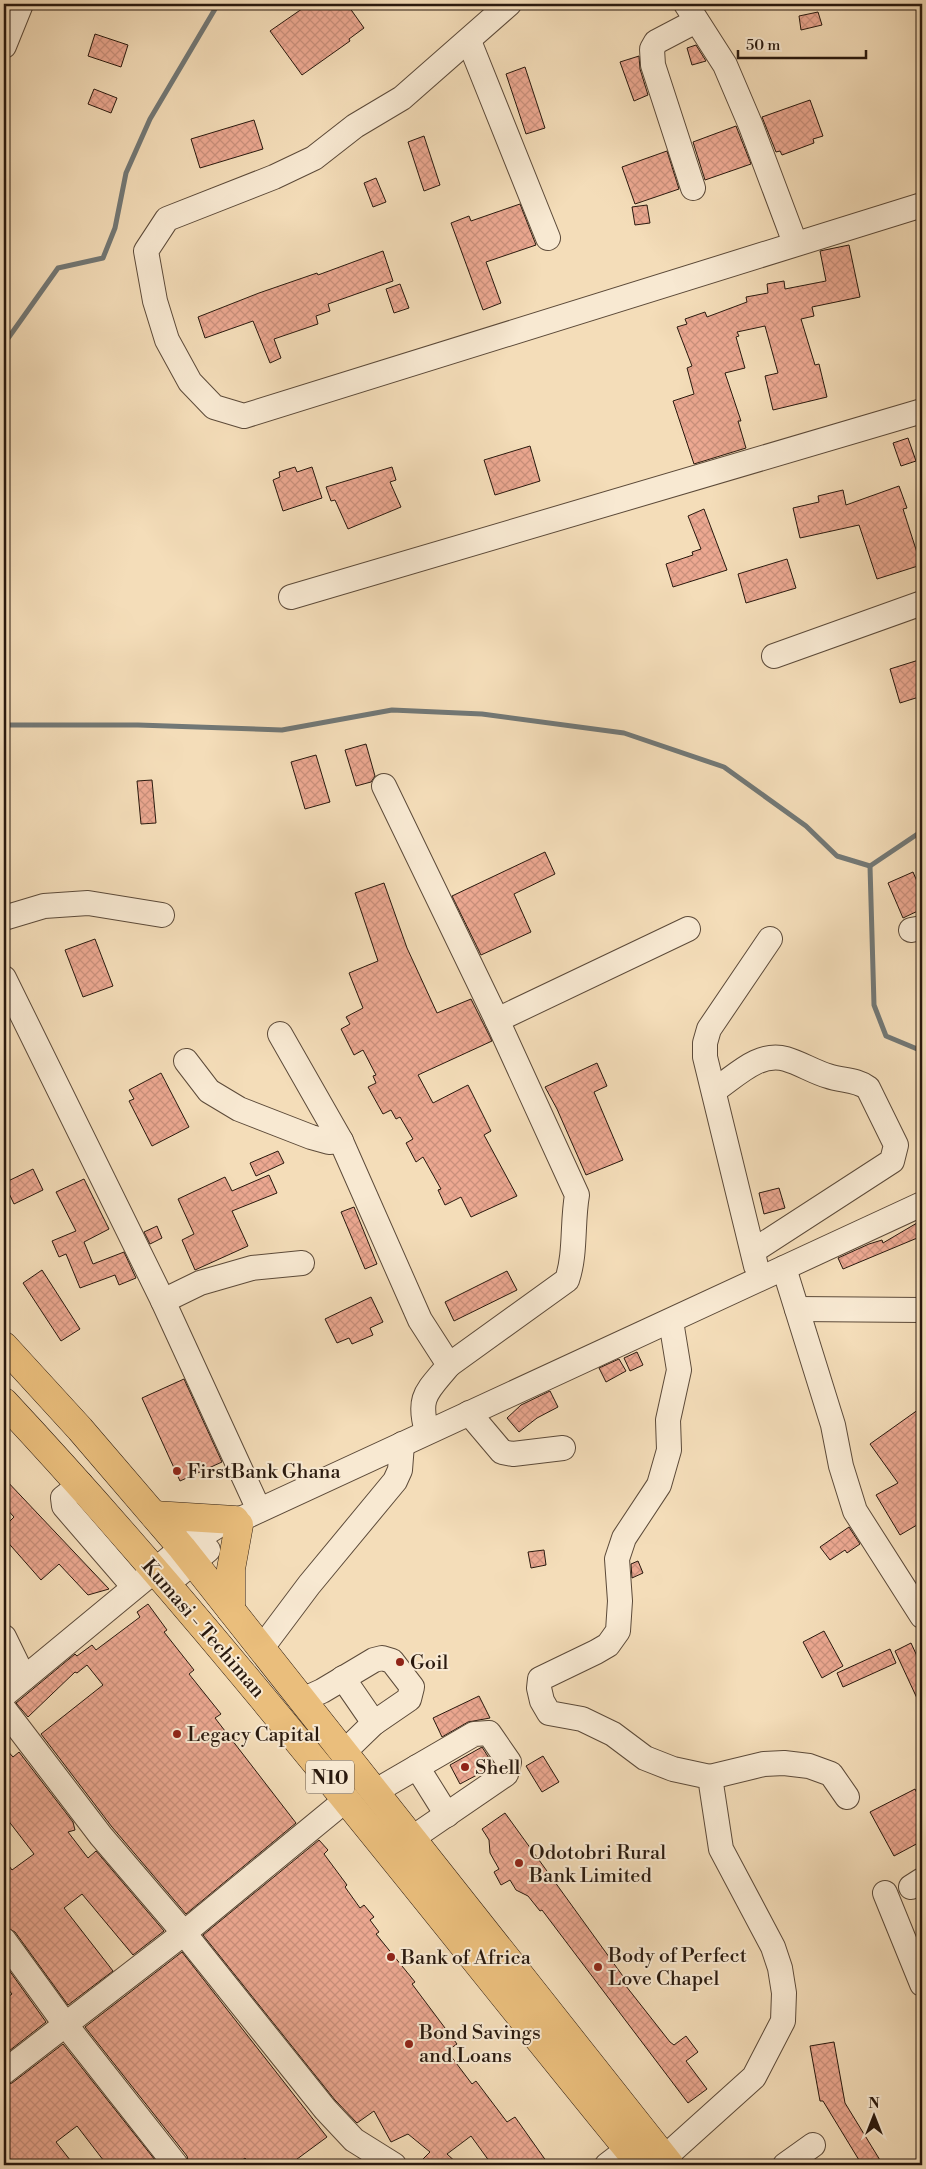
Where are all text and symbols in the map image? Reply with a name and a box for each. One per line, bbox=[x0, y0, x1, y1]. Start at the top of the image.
scale bar bbox=[738, 28, 866, 60]
text: 50 m bbox=[746, 36, 780, 55]
place label: FirstBank Ghana bbox=[187, 1460, 342, 1485]
marker: FirstBank Ghana bbox=[171, 1465, 183, 1477]
street label: Kumasi - Techiman bbox=[136, 1554, 270, 1704]
place label: Goil bbox=[410, 1651, 449, 1676]
marker: Goil bbox=[394, 1656, 406, 1668]
place label: Legacy Capital bbox=[187, 1723, 320, 1748]
marker: Legacy Capital bbox=[171, 1728, 183, 1740]
place label: Shell bbox=[475, 1756, 520, 1781]
road number: N10 bbox=[306, 1760, 354, 1794]
marker: Shell bbox=[459, 1761, 471, 1773]
place label: Odotobri Rural Bank Limited bbox=[528, 1841, 666, 1889]
marker: Odotobri Rural Bank Limited bbox=[513, 1857, 525, 1869]
place label: Body of Perfect Love Chapel bbox=[607, 1944, 747, 1992]
place label: Bank of Africa bbox=[400, 1946, 532, 1971]
marker: Bank of Africa bbox=[385, 1951, 397, 1963]
marker: Body of Perfect Love Chapel bbox=[592, 1961, 604, 1973]
place label: Bond Savings and Loans bbox=[418, 2021, 541, 2069]
marker: Bond Savings and Loans bbox=[403, 2038, 415, 2050]
north arrow bbox=[848, 2092, 898, 2142]
text: N bbox=[868, 2095, 880, 2113]

